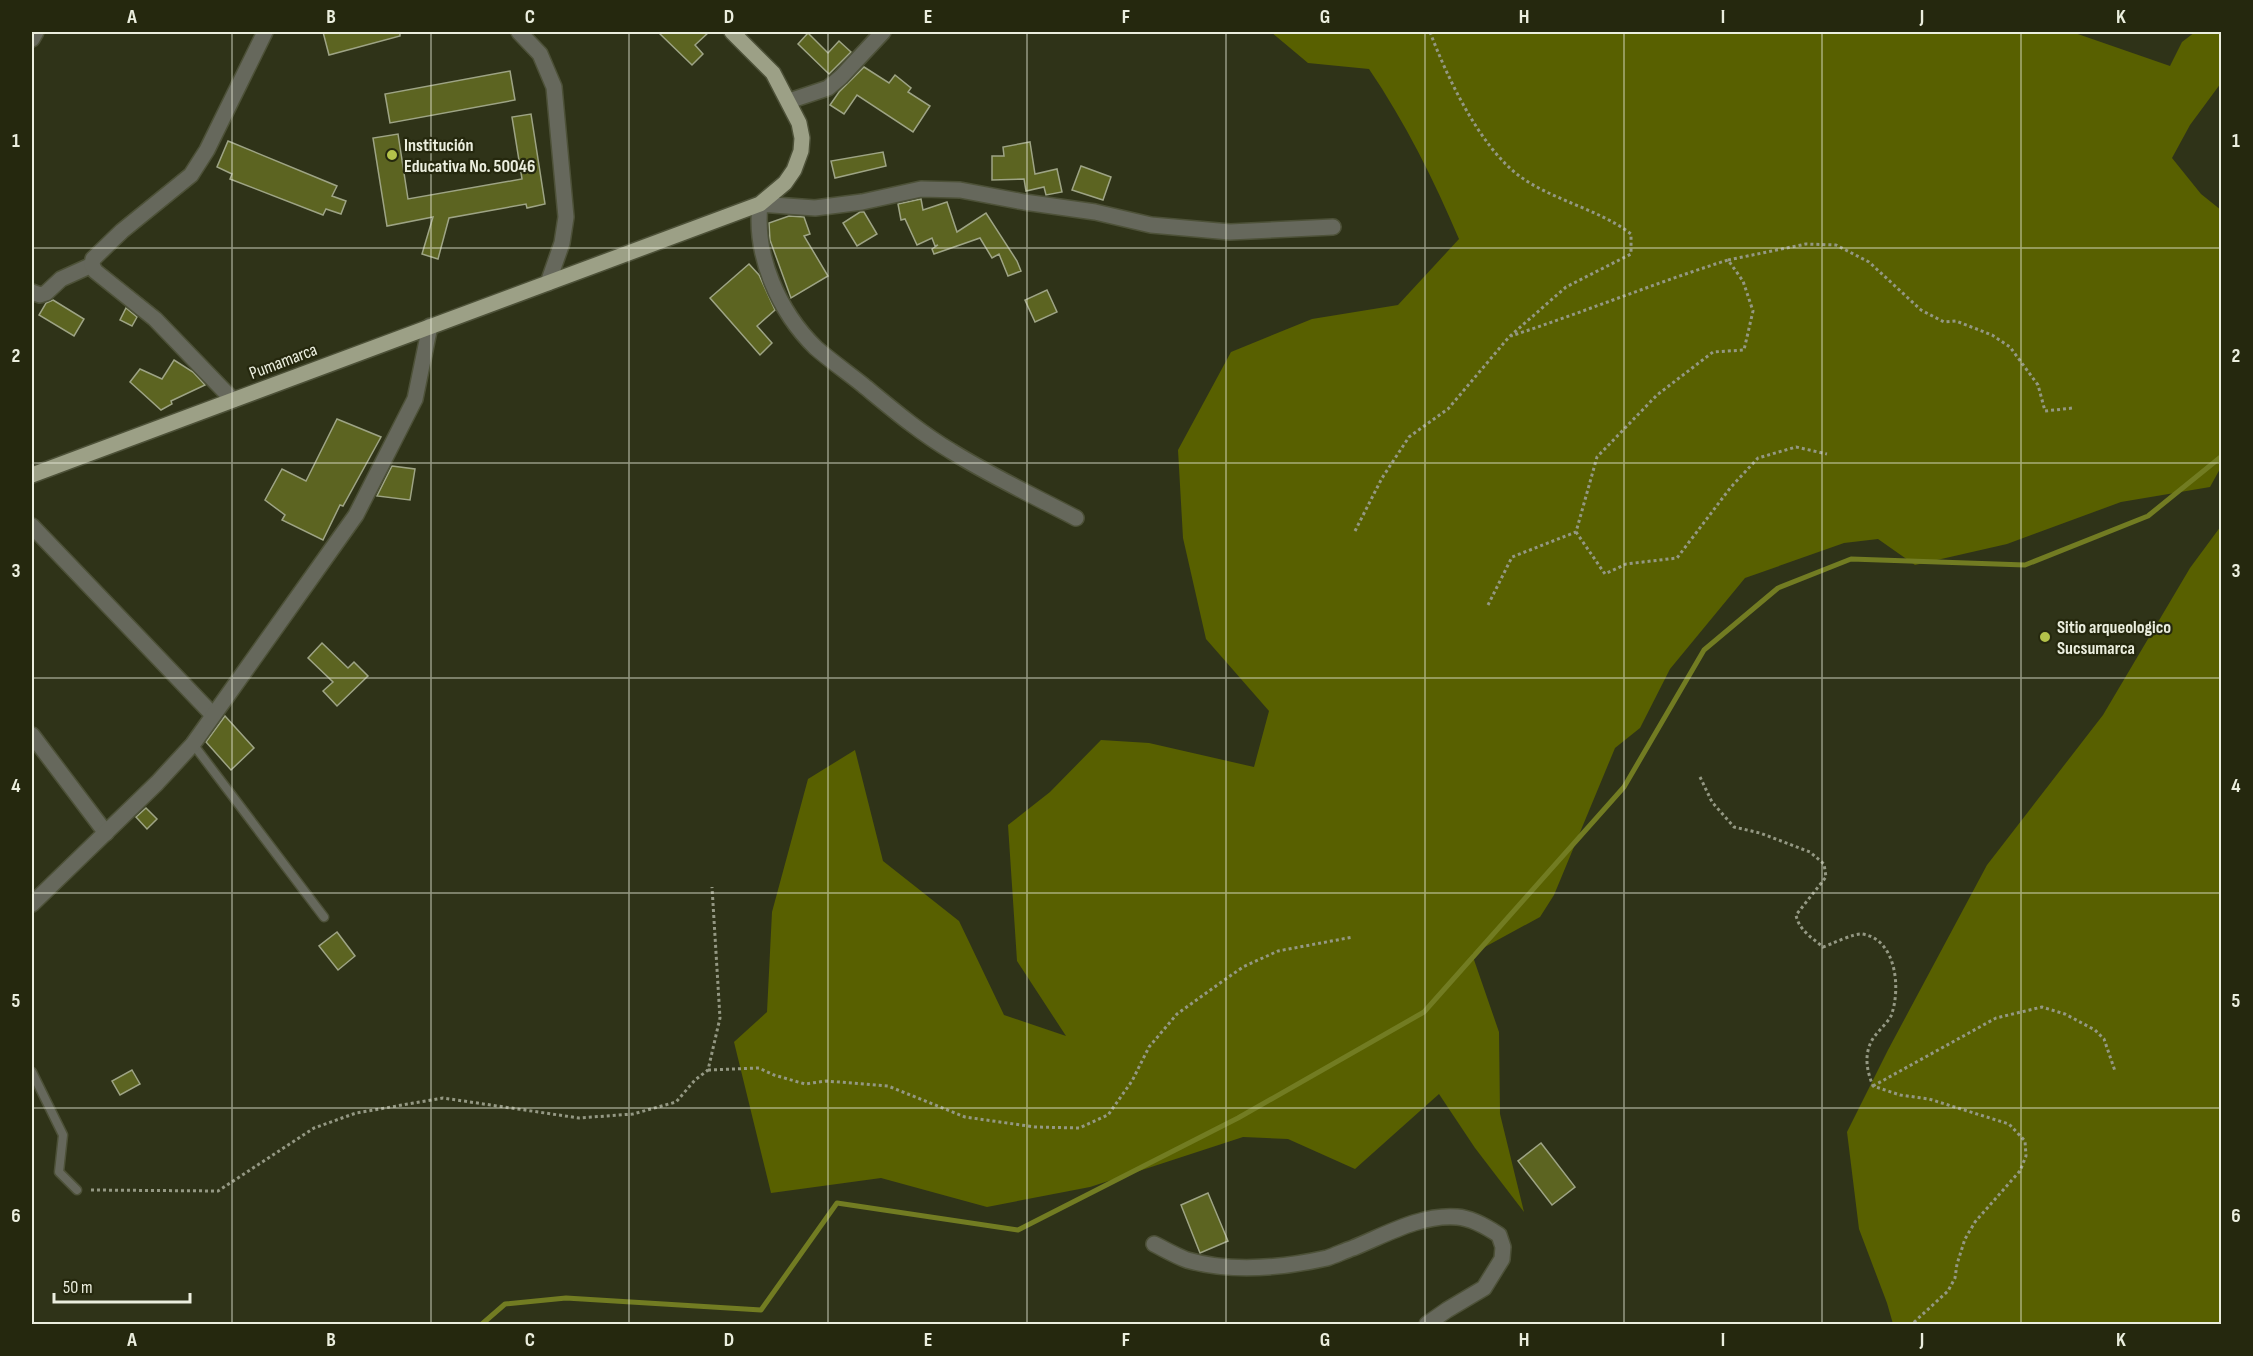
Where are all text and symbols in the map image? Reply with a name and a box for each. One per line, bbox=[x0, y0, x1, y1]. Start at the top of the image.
text: A bbox=[126, 5, 137, 29]
text: B bbox=[326, 5, 336, 29]
text: C bbox=[525, 5, 535, 29]
text: D bbox=[724, 5, 734, 29]
text: E bbox=[924, 5, 932, 29]
text: F bbox=[1122, 5, 1130, 29]
text: G bbox=[1320, 5, 1330, 29]
text: H bbox=[1519, 5, 1529, 29]
text: I bbox=[1721, 5, 1725, 29]
text: J bbox=[1919, 5, 1924, 29]
text: K bbox=[2116, 5, 2126, 29]
text: 1 bbox=[12, 129, 20, 153]
text: 1 bbox=[2232, 129, 2240, 153]
place label: Institución Educativa No. 50046 bbox=[404, 135, 535, 177]
marker: Institución Educativa No. 50046 bbox=[385, 148, 399, 162]
street label: Pumamarca bbox=[246, 339, 320, 384]
text: 2 bbox=[12, 344, 20, 368]
text: 2 bbox=[2232, 344, 2240, 368]
text: 3 bbox=[12, 559, 21, 583]
text: 3 bbox=[2232, 559, 2241, 583]
place label: Sitio arqueologico Sucsumarca bbox=[2057, 617, 2171, 659]
marker: Sitio arqueologico Sucsumarca bbox=[2038, 630, 2052, 644]
text: 4 bbox=[11, 774, 21, 798]
text: 4 bbox=[2231, 774, 2241, 798]
text: 5 bbox=[12, 989, 21, 1013]
text: 5 bbox=[2232, 989, 2241, 1013]
text: 6 bbox=[11, 1204, 21, 1228]
text: 6 bbox=[2231, 1204, 2241, 1228]
scale bar bbox=[54, 1266, 190, 1304]
text: 50 m bbox=[63, 1277, 93, 1298]
text: A bbox=[126, 1328, 137, 1352]
text: B bbox=[326, 1328, 336, 1352]
text: C bbox=[525, 1328, 535, 1352]
text: D bbox=[724, 1328, 734, 1352]
text: E bbox=[924, 1328, 932, 1352]
text: F bbox=[1122, 1328, 1130, 1352]
text: G bbox=[1320, 1328, 1330, 1352]
text: H bbox=[1519, 1328, 1529, 1352]
text: I bbox=[1721, 1328, 1725, 1352]
text: J bbox=[1919, 1328, 1924, 1352]
text: K bbox=[2116, 1328, 2126, 1352]

